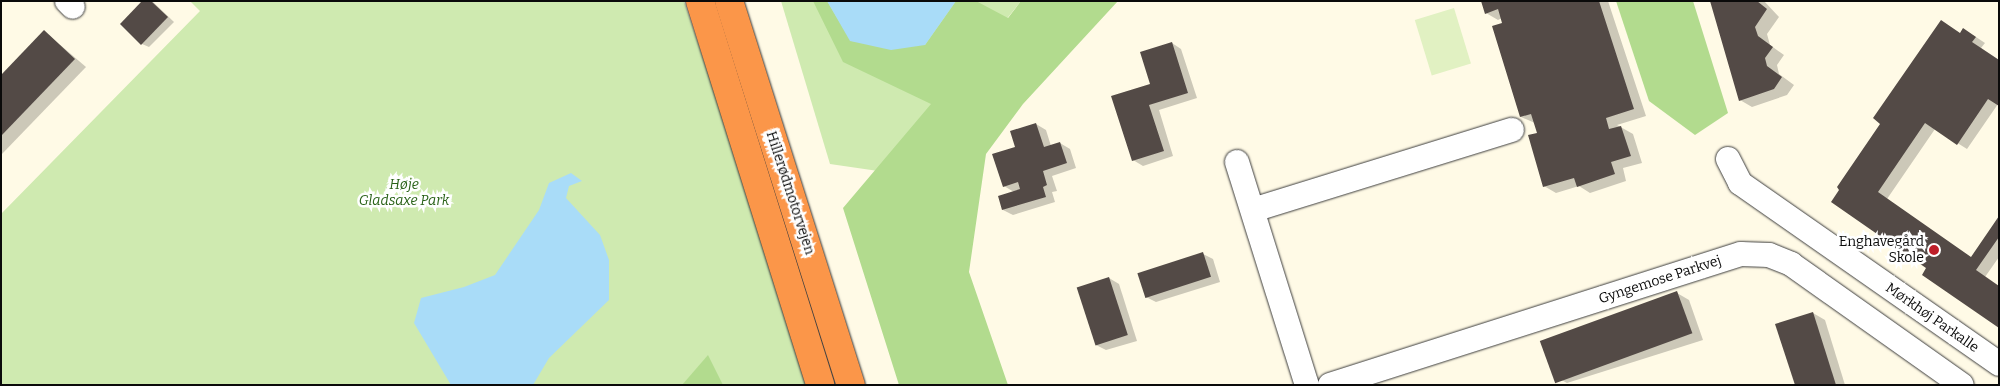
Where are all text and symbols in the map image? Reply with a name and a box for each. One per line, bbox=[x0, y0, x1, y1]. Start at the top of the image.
street label: Hillerødmotorvejen bbox=[762, 129, 818, 257]
park label: Høje Gladsaxe Park bbox=[359, 177, 449, 210]
place label: Enghavegård Skole bbox=[1839, 234, 1924, 266]
marker: Enghavegård Skole bbox=[1928, 244, 1940, 256]
street label: Gyngemose Parkvej bbox=[1597, 252, 1723, 308]
street label: Mørkhøj Parkalle bbox=[1882, 280, 1982, 356]

